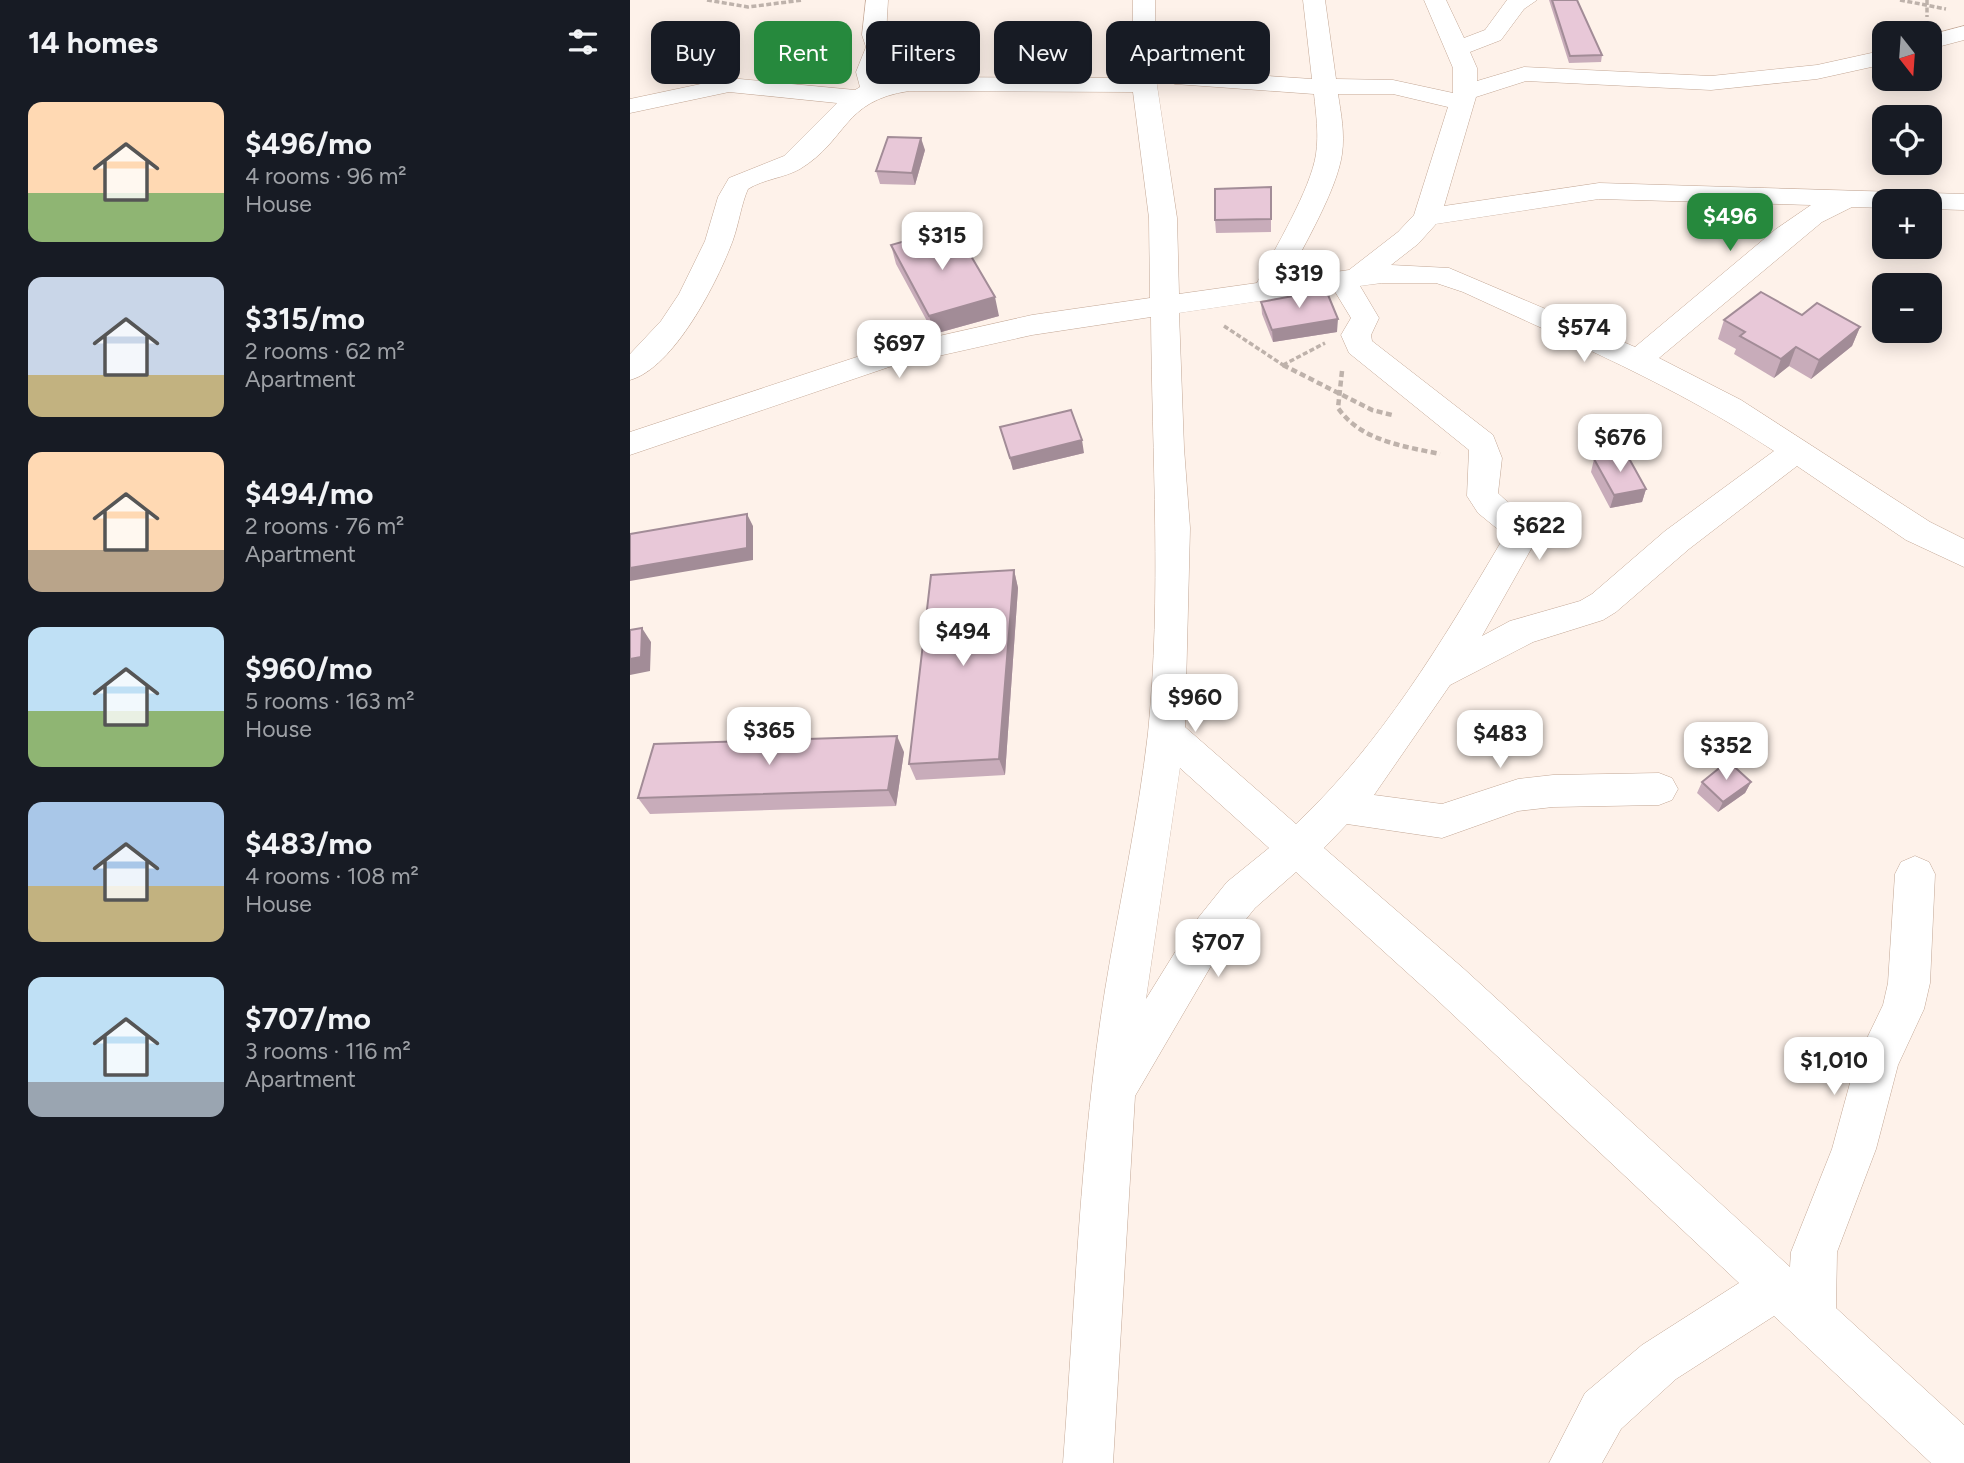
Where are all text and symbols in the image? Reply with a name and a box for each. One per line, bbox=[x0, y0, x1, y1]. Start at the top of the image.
chip: Buy bbox=[651, 21, 740, 84]
chip: Rent bbox=[754, 21, 852, 84]
chip: Filters bbox=[866, 21, 980, 84]
chip: New bbox=[994, 21, 1092, 84]
chip: Apartment bbox=[1106, 21, 1270, 84]
north arrow bbox=[1872, 21, 1942, 91]
map controls bbox=[1872, 21, 1942, 343]
icon: filters bbox=[564, 23, 602, 61]
text: 14 homes bbox=[28, 24, 158, 61]
button: locate bbox=[1872, 105, 1942, 175]
text: $496/mo bbox=[245, 125, 372, 162]
icon: home bbox=[84, 130, 168, 214]
text: 4 rooms · 96 m² bbox=[245, 162, 407, 190]
button: + bbox=[1872, 189, 1942, 259]
text: House bbox=[245, 190, 312, 218]
pin: $496 bbox=[1689, 194, 1771, 253]
text: $496 bbox=[1703, 202, 1757, 230]
pin: $315 bbox=[901, 212, 983, 272]
text: $315 bbox=[918, 221, 966, 249]
pin: $319 bbox=[1258, 250, 1340, 310]
text: $319 bbox=[1275, 259, 1323, 287]
button: − bbox=[1872, 273, 1942, 343]
text: $315/mo bbox=[245, 300, 365, 337]
pin: $574 bbox=[1543, 304, 1625, 364]
icon: home bbox=[84, 305, 168, 389]
text: $574 bbox=[1557, 313, 1611, 341]
pin: $697 bbox=[858, 320, 940, 380]
text: $697 bbox=[873, 329, 925, 357]
text: 2 rooms · 62 m² bbox=[245, 337, 405, 365]
text: Apartment bbox=[245, 365, 356, 393]
pin: $676 bbox=[1579, 414, 1661, 474]
text: $676 bbox=[1594, 423, 1646, 451]
text: $494/mo bbox=[245, 475, 374, 512]
icon: home bbox=[84, 480, 168, 564]
pin: $622 bbox=[1498, 503, 1580, 562]
text: $622 bbox=[1513, 511, 1565, 539]
text: 2 rooms · 76 m² bbox=[245, 512, 404, 540]
text: Apartment bbox=[245, 540, 356, 568]
pin: $494 bbox=[922, 608, 1004, 668]
text: $494 bbox=[935, 617, 991, 645]
text: $960/mo bbox=[245, 650, 372, 687]
icon: home bbox=[84, 655, 168, 739]
pin: $960 bbox=[1154, 674, 1236, 734]
text: $960 bbox=[1168, 683, 1222, 711]
text: 5 rooms · 163 m² bbox=[245, 687, 414, 715]
pin: $365 bbox=[728, 708, 810, 767]
pin: $483 bbox=[1459, 710, 1541, 770]
text: House bbox=[245, 715, 312, 743]
text: $365 bbox=[743, 716, 795, 744]
text: $483 bbox=[1473, 719, 1527, 747]
pin: $352 bbox=[1685, 722, 1767, 782]
text: $352 bbox=[1700, 731, 1752, 759]
text: $483/mo bbox=[245, 825, 372, 862]
icon: home bbox=[84, 830, 168, 914]
text: 4 rooms · 108 m² bbox=[245, 862, 419, 890]
text: House bbox=[245, 890, 312, 918]
pin: $707 bbox=[1177, 920, 1259, 979]
text: $707 bbox=[1191, 928, 1245, 956]
text: $707/mo bbox=[245, 1000, 371, 1037]
icon: home bbox=[84, 1005, 168, 1089]
text: 3 rooms · 116 m² bbox=[245, 1037, 411, 1065]
pin: $1,010 bbox=[1777, 1038, 1891, 1097]
text: $1,010 bbox=[1800, 1046, 1868, 1074]
text: Apartment bbox=[245, 1065, 356, 1093]

